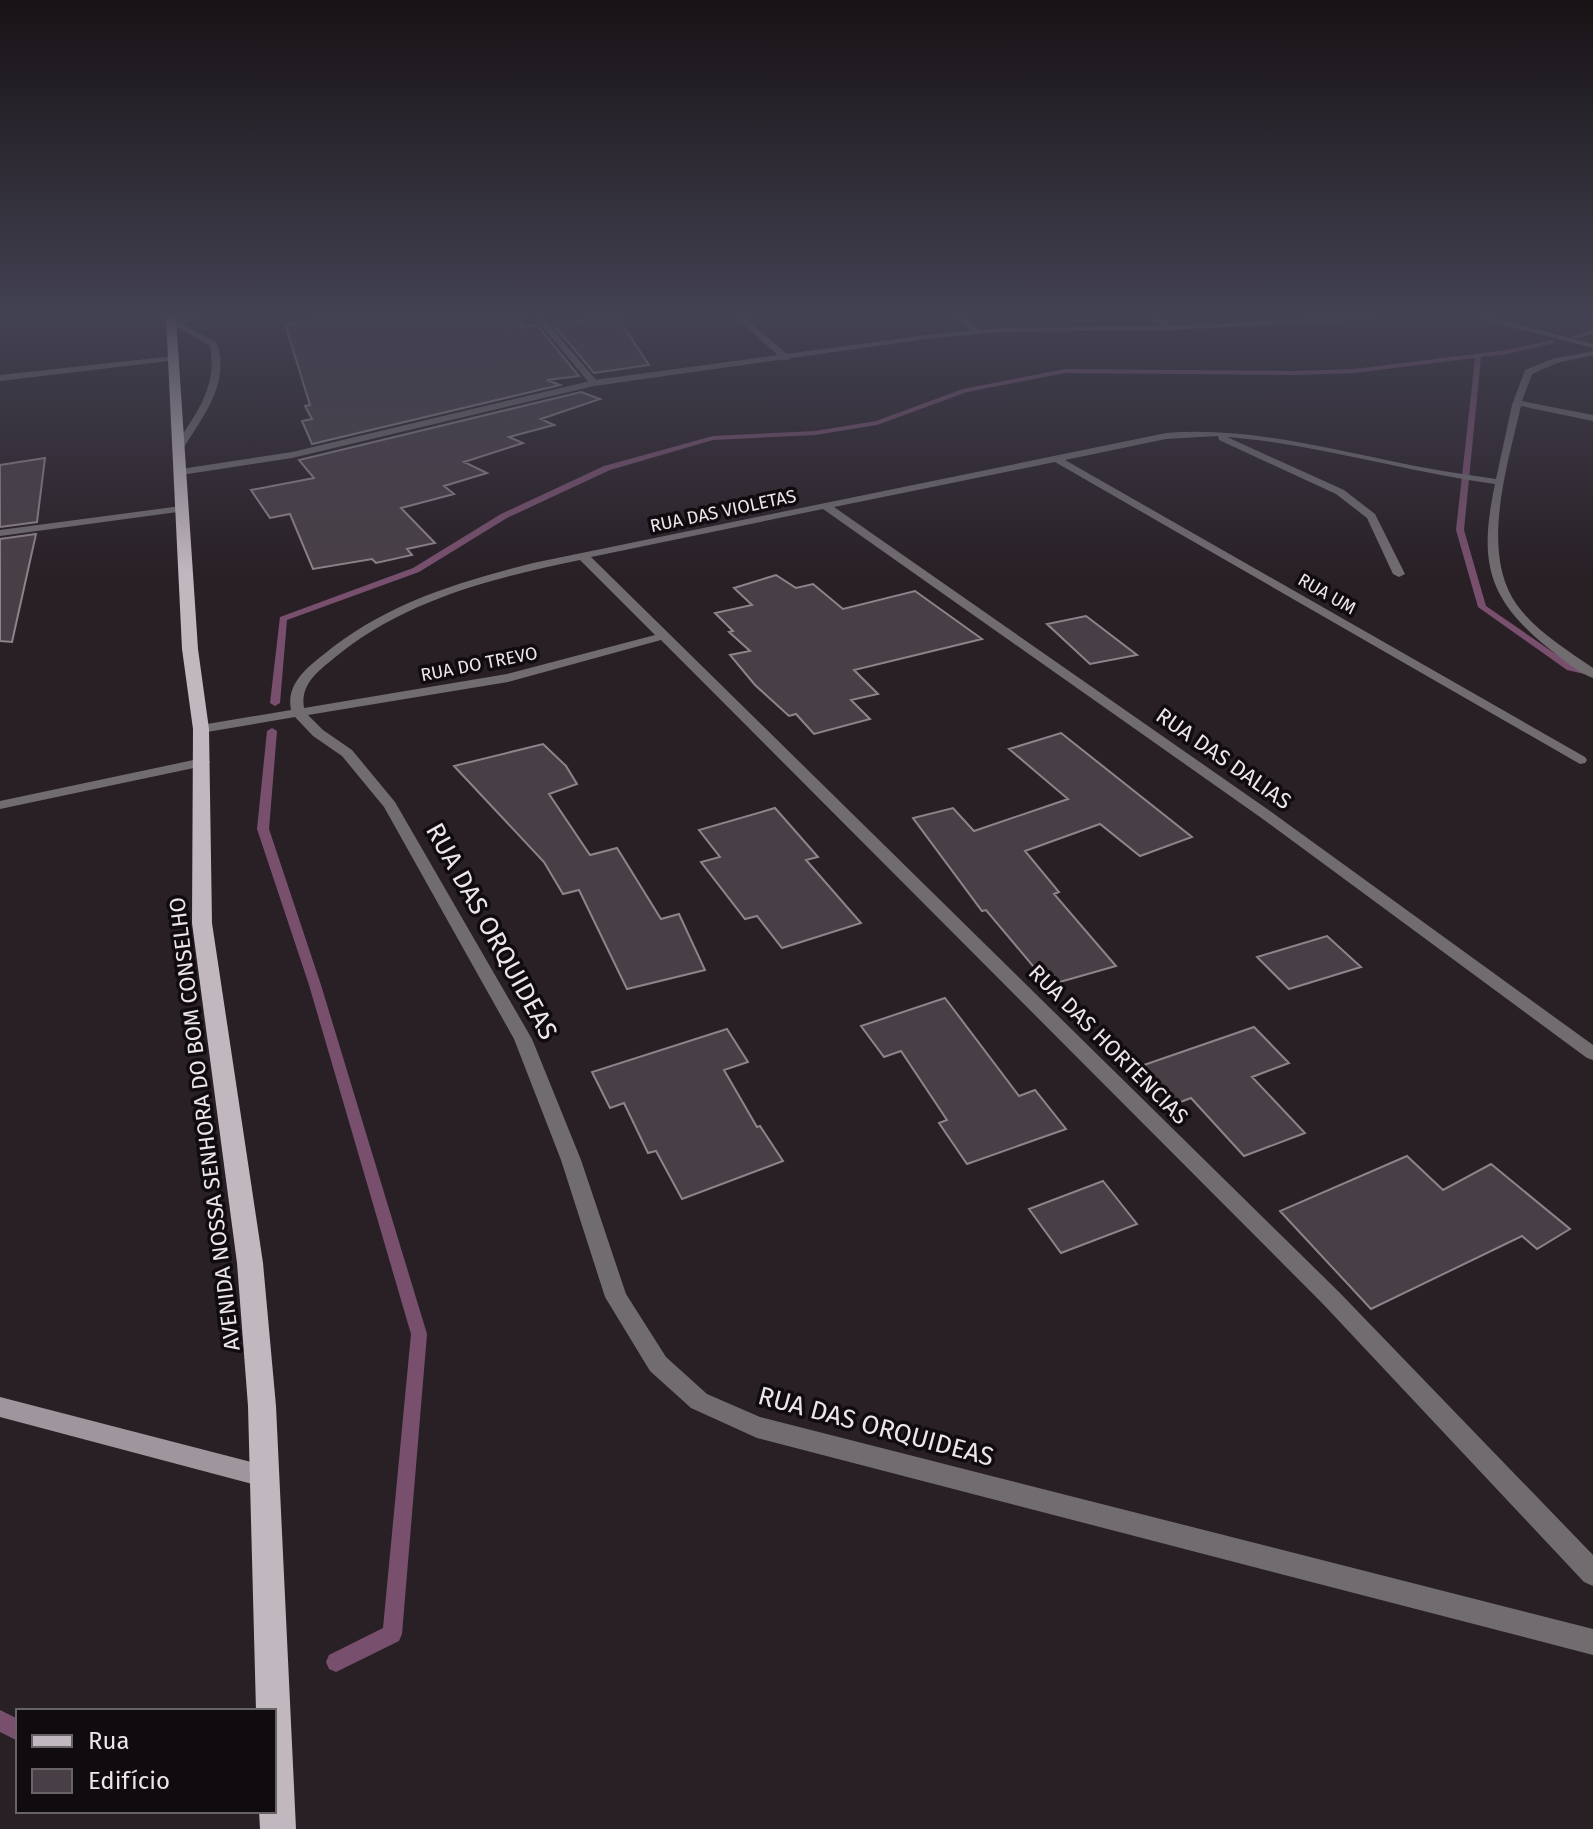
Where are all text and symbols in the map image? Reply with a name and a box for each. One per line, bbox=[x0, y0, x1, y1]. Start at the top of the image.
street label: RUA DAS VIOLETAS bbox=[648, 485, 798, 537]
street label: RUA UM bbox=[1294, 569, 1360, 619]
street label: RUA DO TREVO bbox=[419, 642, 539, 686]
street label: RUA DAS DALIAS bbox=[1151, 702, 1297, 815]
street label: RUA DAS ORQUIDEAS bbox=[419, 818, 564, 1045]
street label: AVENIDA NOSSA SENHORA DO BOM CONSELHO bbox=[163, 896, 246, 1352]
street label: RUA DAS HORTENCIAS bbox=[1023, 959, 1194, 1130]
street label: RUA DAS ORQUIDEAS bbox=[755, 1380, 997, 1473]
legend bbox=[16, 1709, 276, 1813]
text: Rua bbox=[88, 1727, 130, 1755]
text: Edifício bbox=[88, 1767, 170, 1795]

